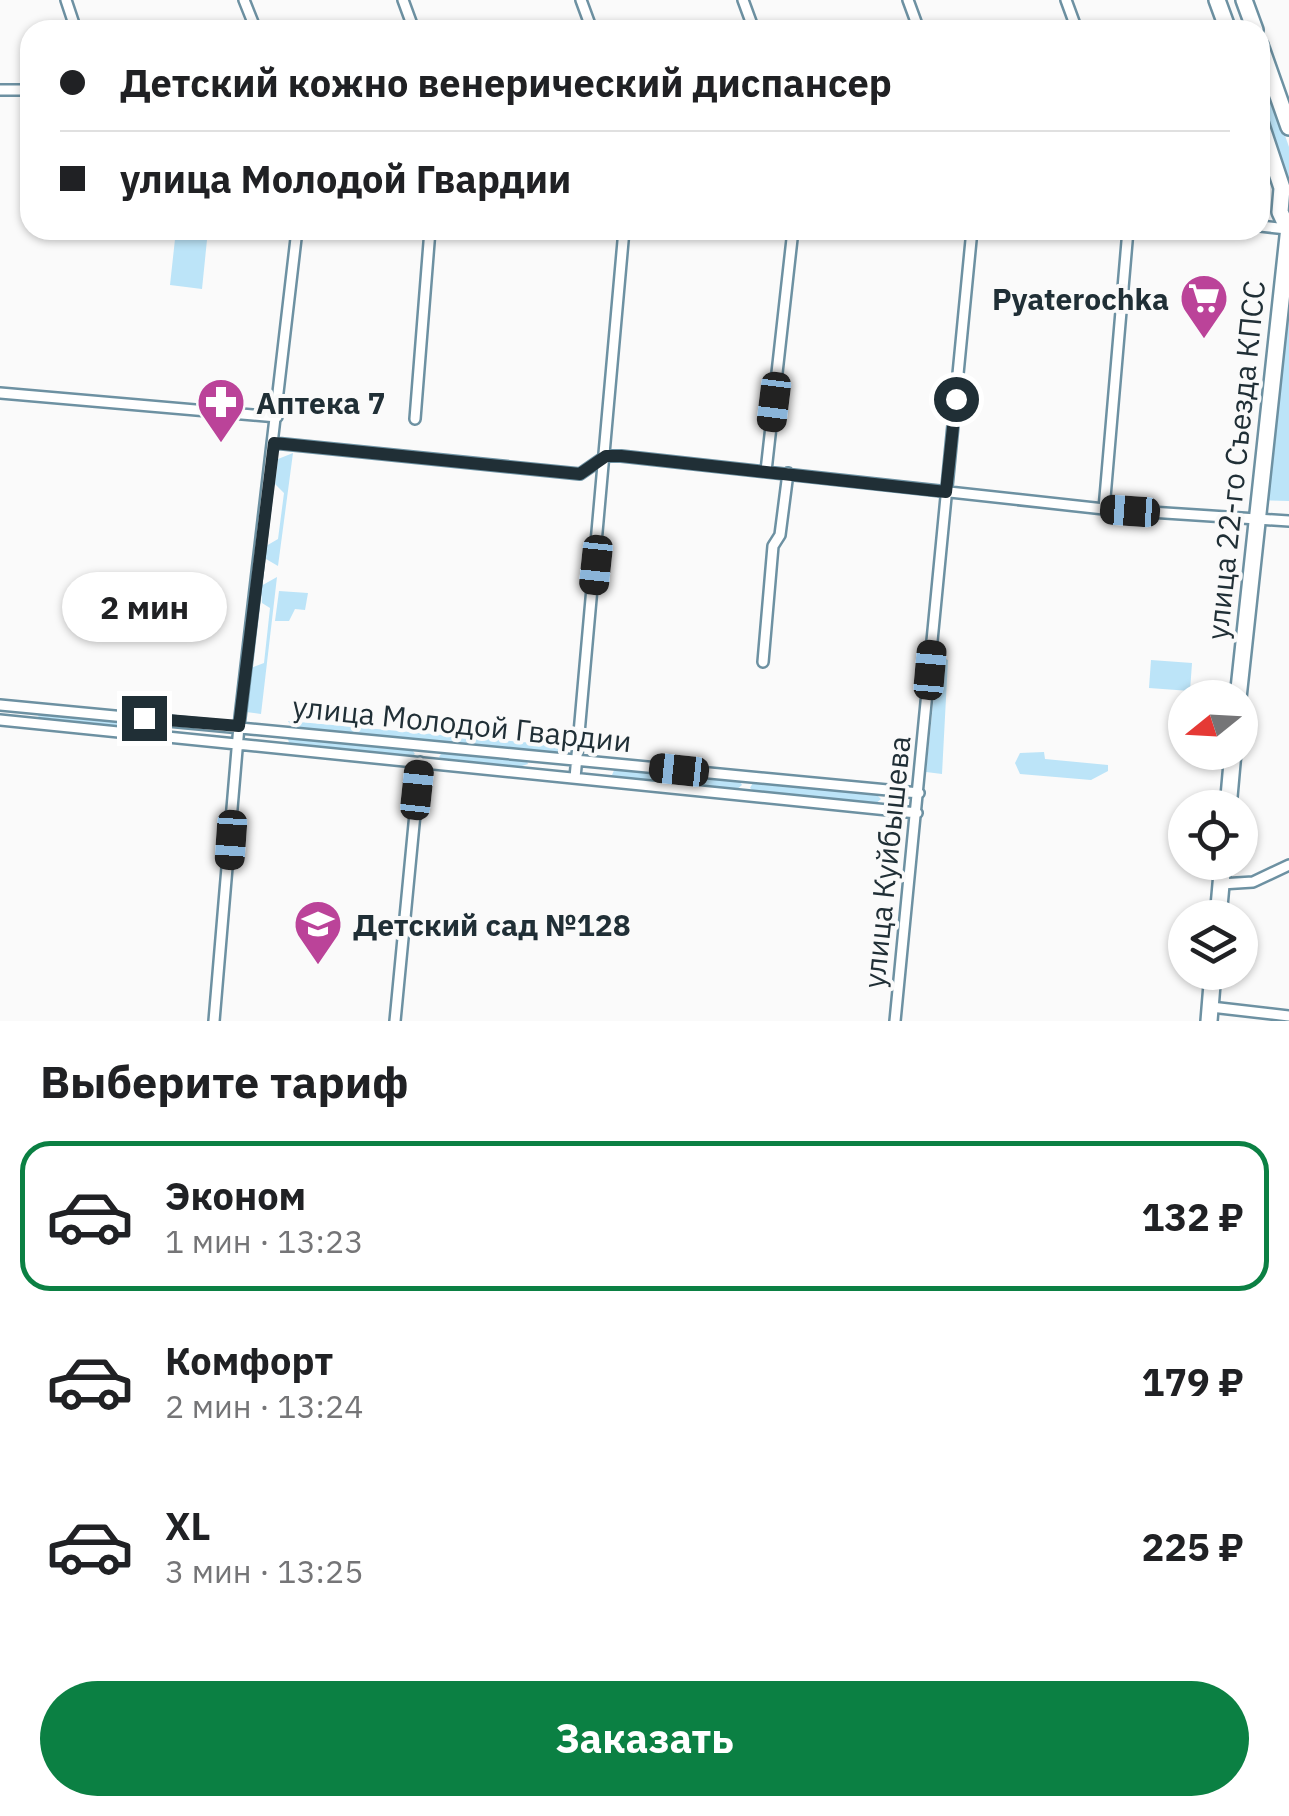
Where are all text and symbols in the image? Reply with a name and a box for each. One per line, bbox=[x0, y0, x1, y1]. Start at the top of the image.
text: Детский кожно венерический диспансер bbox=[120, 58, 892, 107]
text: улица Молодой Гвардии bbox=[120, 154, 571, 203]
supermarket icon: Pyaterochka bbox=[1178, 272, 1230, 340]
place label: Pyaterochka bbox=[992, 279, 1169, 318]
street label: улица 22-го Съезда КПСС bbox=[1197, 279, 1273, 641]
car bbox=[755, 370, 793, 434]
pharmacy icon: Аптека 7 bbox=[195, 376, 247, 444]
route start bbox=[934, 377, 979, 422]
place label: Аптека 7 bbox=[256, 383, 386, 422]
car bbox=[1099, 494, 1161, 528]
car bbox=[578, 534, 614, 596]
callout: 2 мин bbox=[62, 573, 226, 643]
text: 2 мин bbox=[100, 586, 189, 628]
car bbox=[912, 639, 948, 701]
north arrow bbox=[1168, 680, 1258, 770]
map controls bbox=[1168, 680, 1258, 990]
street label: улица Молодой Гвардии bbox=[291, 686, 633, 760]
route end bbox=[122, 696, 167, 741]
street label: улица Куйбышева bbox=[853, 734, 919, 990]
car bbox=[648, 752, 710, 788]
car bbox=[399, 759, 435, 821]
button: locate bbox=[1168, 790, 1258, 880]
car bbox=[214, 809, 248, 871]
school or university icon: Детский сад №128 bbox=[292, 898, 344, 966]
button: layers bbox=[1168, 900, 1258, 990]
place label: Детский сад №128 bbox=[353, 905, 631, 944]
text: Выберите тариф bbox=[40, 1052, 409, 1110]
icon: car bbox=[45, 1171, 135, 1261]
text: Эконом bbox=[165, 1171, 306, 1220]
text: 132 ₽ bbox=[1142, 1192, 1244, 1241]
text: 1 мин · 13:23 bbox=[165, 1220, 363, 1262]
icon: car bbox=[45, 1336, 135, 1426]
text: Комфорт bbox=[165, 1336, 333, 1385]
text: 179 ₽ bbox=[1142, 1357, 1244, 1406]
text: 2 мин · 13:24 bbox=[165, 1385, 363, 1427]
icon: car bbox=[45, 1501, 135, 1591]
text: XL bbox=[165, 1501, 211, 1550]
text: 225 ₽ bbox=[1142, 1522, 1244, 1571]
text: 3 мин · 13:25 bbox=[165, 1550, 363, 1592]
button: Заказать bbox=[40, 1681, 1249, 1796]

